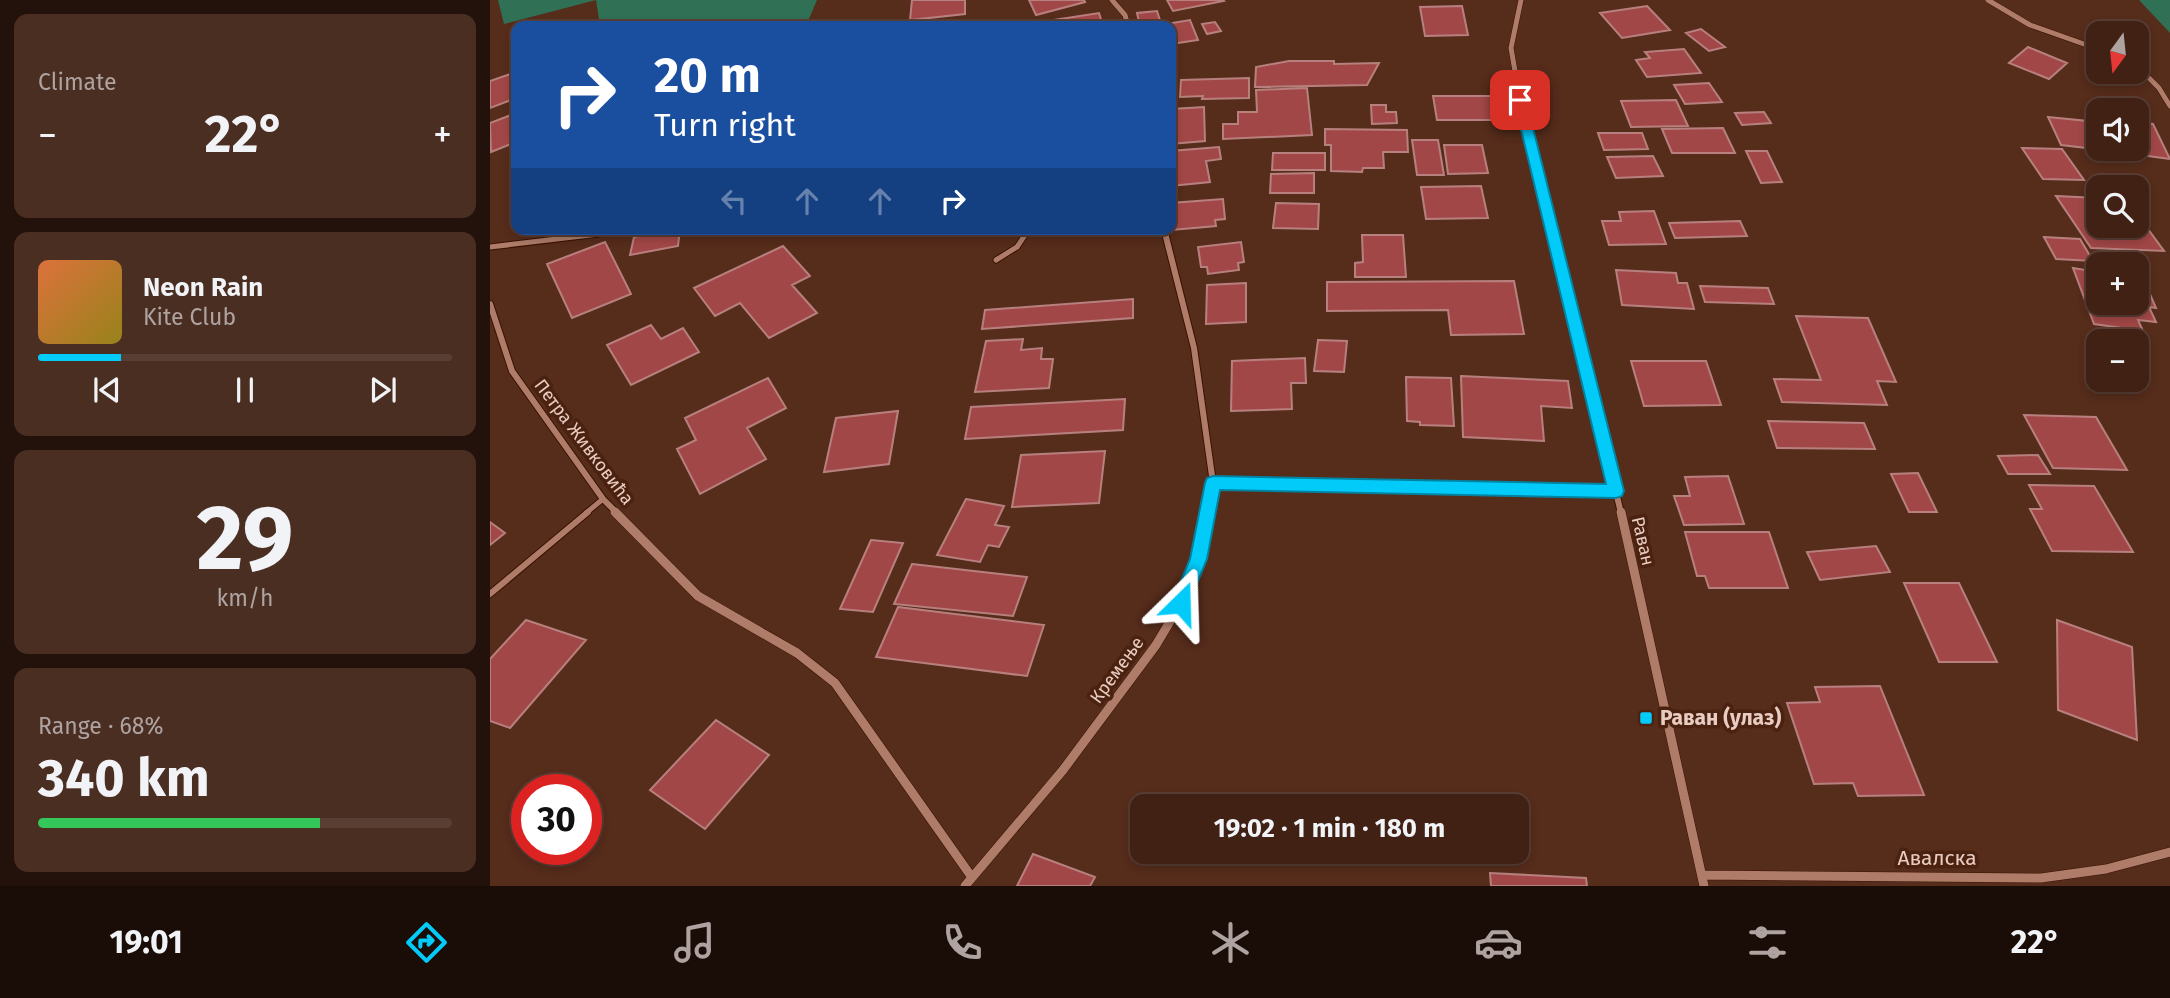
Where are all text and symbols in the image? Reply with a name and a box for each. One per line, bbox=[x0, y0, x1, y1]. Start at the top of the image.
north arrow bbox=[2086, 21, 2149, 84]
map controls bbox=[2086, 21, 2149, 392]
text: 20 m bbox=[654, 46, 761, 105]
icon: right bbox=[539, 49, 630, 140]
text: Climate bbox=[38, 68, 117, 96]
pin bbox=[1490, 70, 1550, 130]
icon: arrive bbox=[1501, 81, 1539, 119]
button: sound bbox=[2086, 98, 2149, 161]
text: 22° bbox=[205, 103, 285, 166]
text: Turn right bbox=[654, 106, 796, 144]
text: − bbox=[38, 112, 57, 158]
text: + bbox=[433, 112, 452, 158]
button: search bbox=[2086, 175, 2149, 238]
icon: left bbox=[715, 182, 753, 220]
icon: ahead bbox=[788, 182, 826, 220]
icon: ahead bbox=[861, 182, 899, 220]
icon: right bbox=[934, 182, 972, 220]
button: + bbox=[2086, 252, 2149, 315]
text: Neon Rain bbox=[143, 272, 263, 303]
text: Kite Club bbox=[143, 303, 236, 331]
button: − bbox=[2086, 329, 2149, 392]
icon: previous bbox=[88, 371, 126, 409]
icon: pause bbox=[226, 371, 264, 409]
icon: next bbox=[364, 371, 402, 409]
street label: Петра Живковића bbox=[530, 375, 638, 509]
text: 29 bbox=[196, 484, 294, 593]
street label: Раван bbox=[1627, 514, 1659, 568]
position arrow bbox=[1144, 566, 1218, 640]
text: km/h bbox=[217, 584, 273, 612]
street label: Кремење bbox=[1085, 632, 1149, 708]
place label: Раван (улаз) bbox=[1660, 705, 1782, 731]
marker: Раван (улаз) bbox=[1638, 710, 1654, 726]
text: Range · 68% bbox=[38, 712, 163, 740]
text: 340 km bbox=[38, 747, 210, 810]
speed limit sign: 30 bbox=[511, 774, 602, 865]
text: 19:02 · 1 min · 180 m bbox=[1214, 813, 1445, 844]
street label: Авалска bbox=[1897, 845, 1977, 871]
icon: directions bbox=[402, 918, 451, 967]
icon: music bbox=[670, 918, 719, 967]
icon: phone bbox=[938, 918, 987, 967]
icon: climate bbox=[1206, 918, 1255, 967]
icon: car bbox=[1474, 918, 1523, 967]
icon: filters bbox=[1743, 918, 1792, 967]
text: 19:01 bbox=[110, 923, 183, 961]
text: 22° bbox=[2011, 923, 2060, 961]

